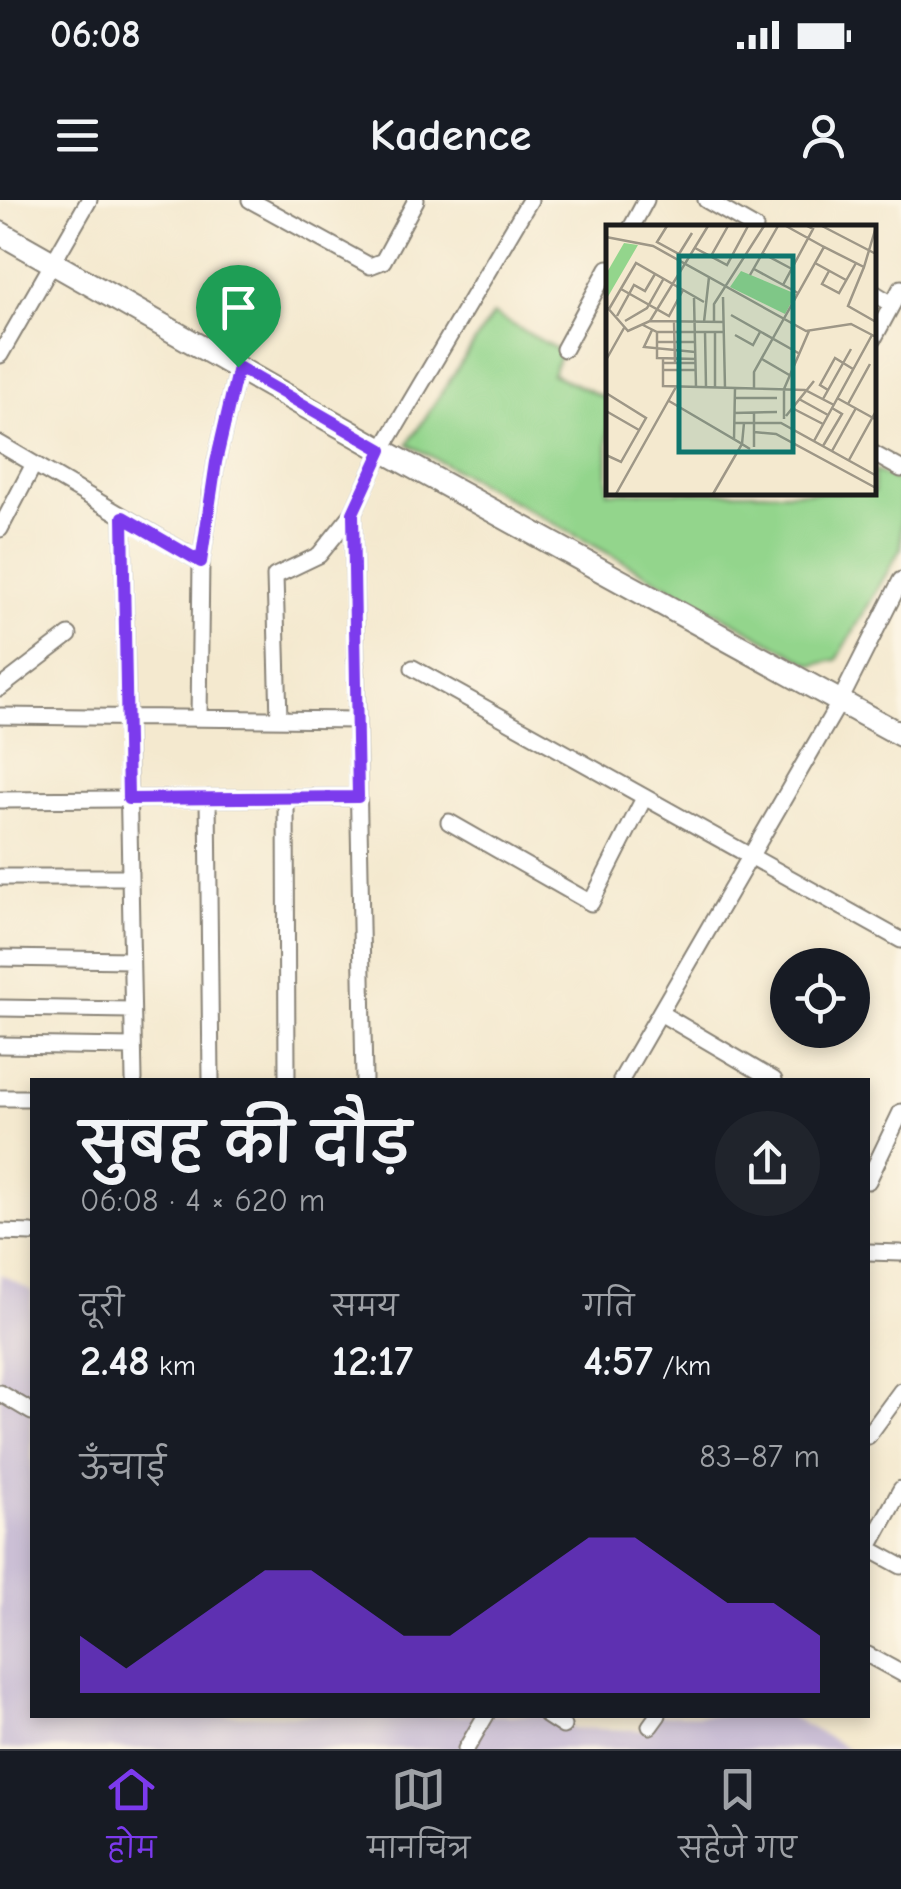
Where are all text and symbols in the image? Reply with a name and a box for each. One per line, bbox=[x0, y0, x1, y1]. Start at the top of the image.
text: 06:08 bbox=[50, 13, 141, 57]
icon: menu bbox=[50, 108, 105, 163]
icon: person bbox=[796, 108, 851, 163]
text: Kadence bbox=[370, 109, 531, 161]
inset map bbox=[606, 225, 876, 495]
pin bbox=[196, 265, 281, 368]
icon: arrive bbox=[211, 280, 266, 335]
map controls bbox=[770, 948, 870, 1048]
button: locate bbox=[770, 948, 870, 1048]
button: share bbox=[715, 1111, 820, 1216]
text: सुबह की दौड़ bbox=[80, 1112, 411, 1176]
text: 06:08 · 4 × 620 m bbox=[80, 1182, 325, 1219]
text: दूरी bbox=[80, 1291, 124, 1323]
text: समय bbox=[332, 1291, 398, 1323]
text: गति bbox=[583, 1291, 634, 1323]
text: 2.48 bbox=[80, 1337, 150, 1386]
text: 12:17 bbox=[332, 1337, 413, 1386]
text: 4:57 bbox=[583, 1337, 653, 1386]
text: km bbox=[150, 1350, 196, 1382]
text: /km bbox=[653, 1350, 711, 1382]
text: 83–87 m bbox=[699, 1438, 820, 1475]
text: ऊँचाई bbox=[80, 1450, 166, 1487]
tab: होम bbox=[104, 1762, 159, 1879]
tab: मानचित्र bbox=[367, 1762, 470, 1879]
tab: सहेजे गए bbox=[678, 1762, 797, 1879]

